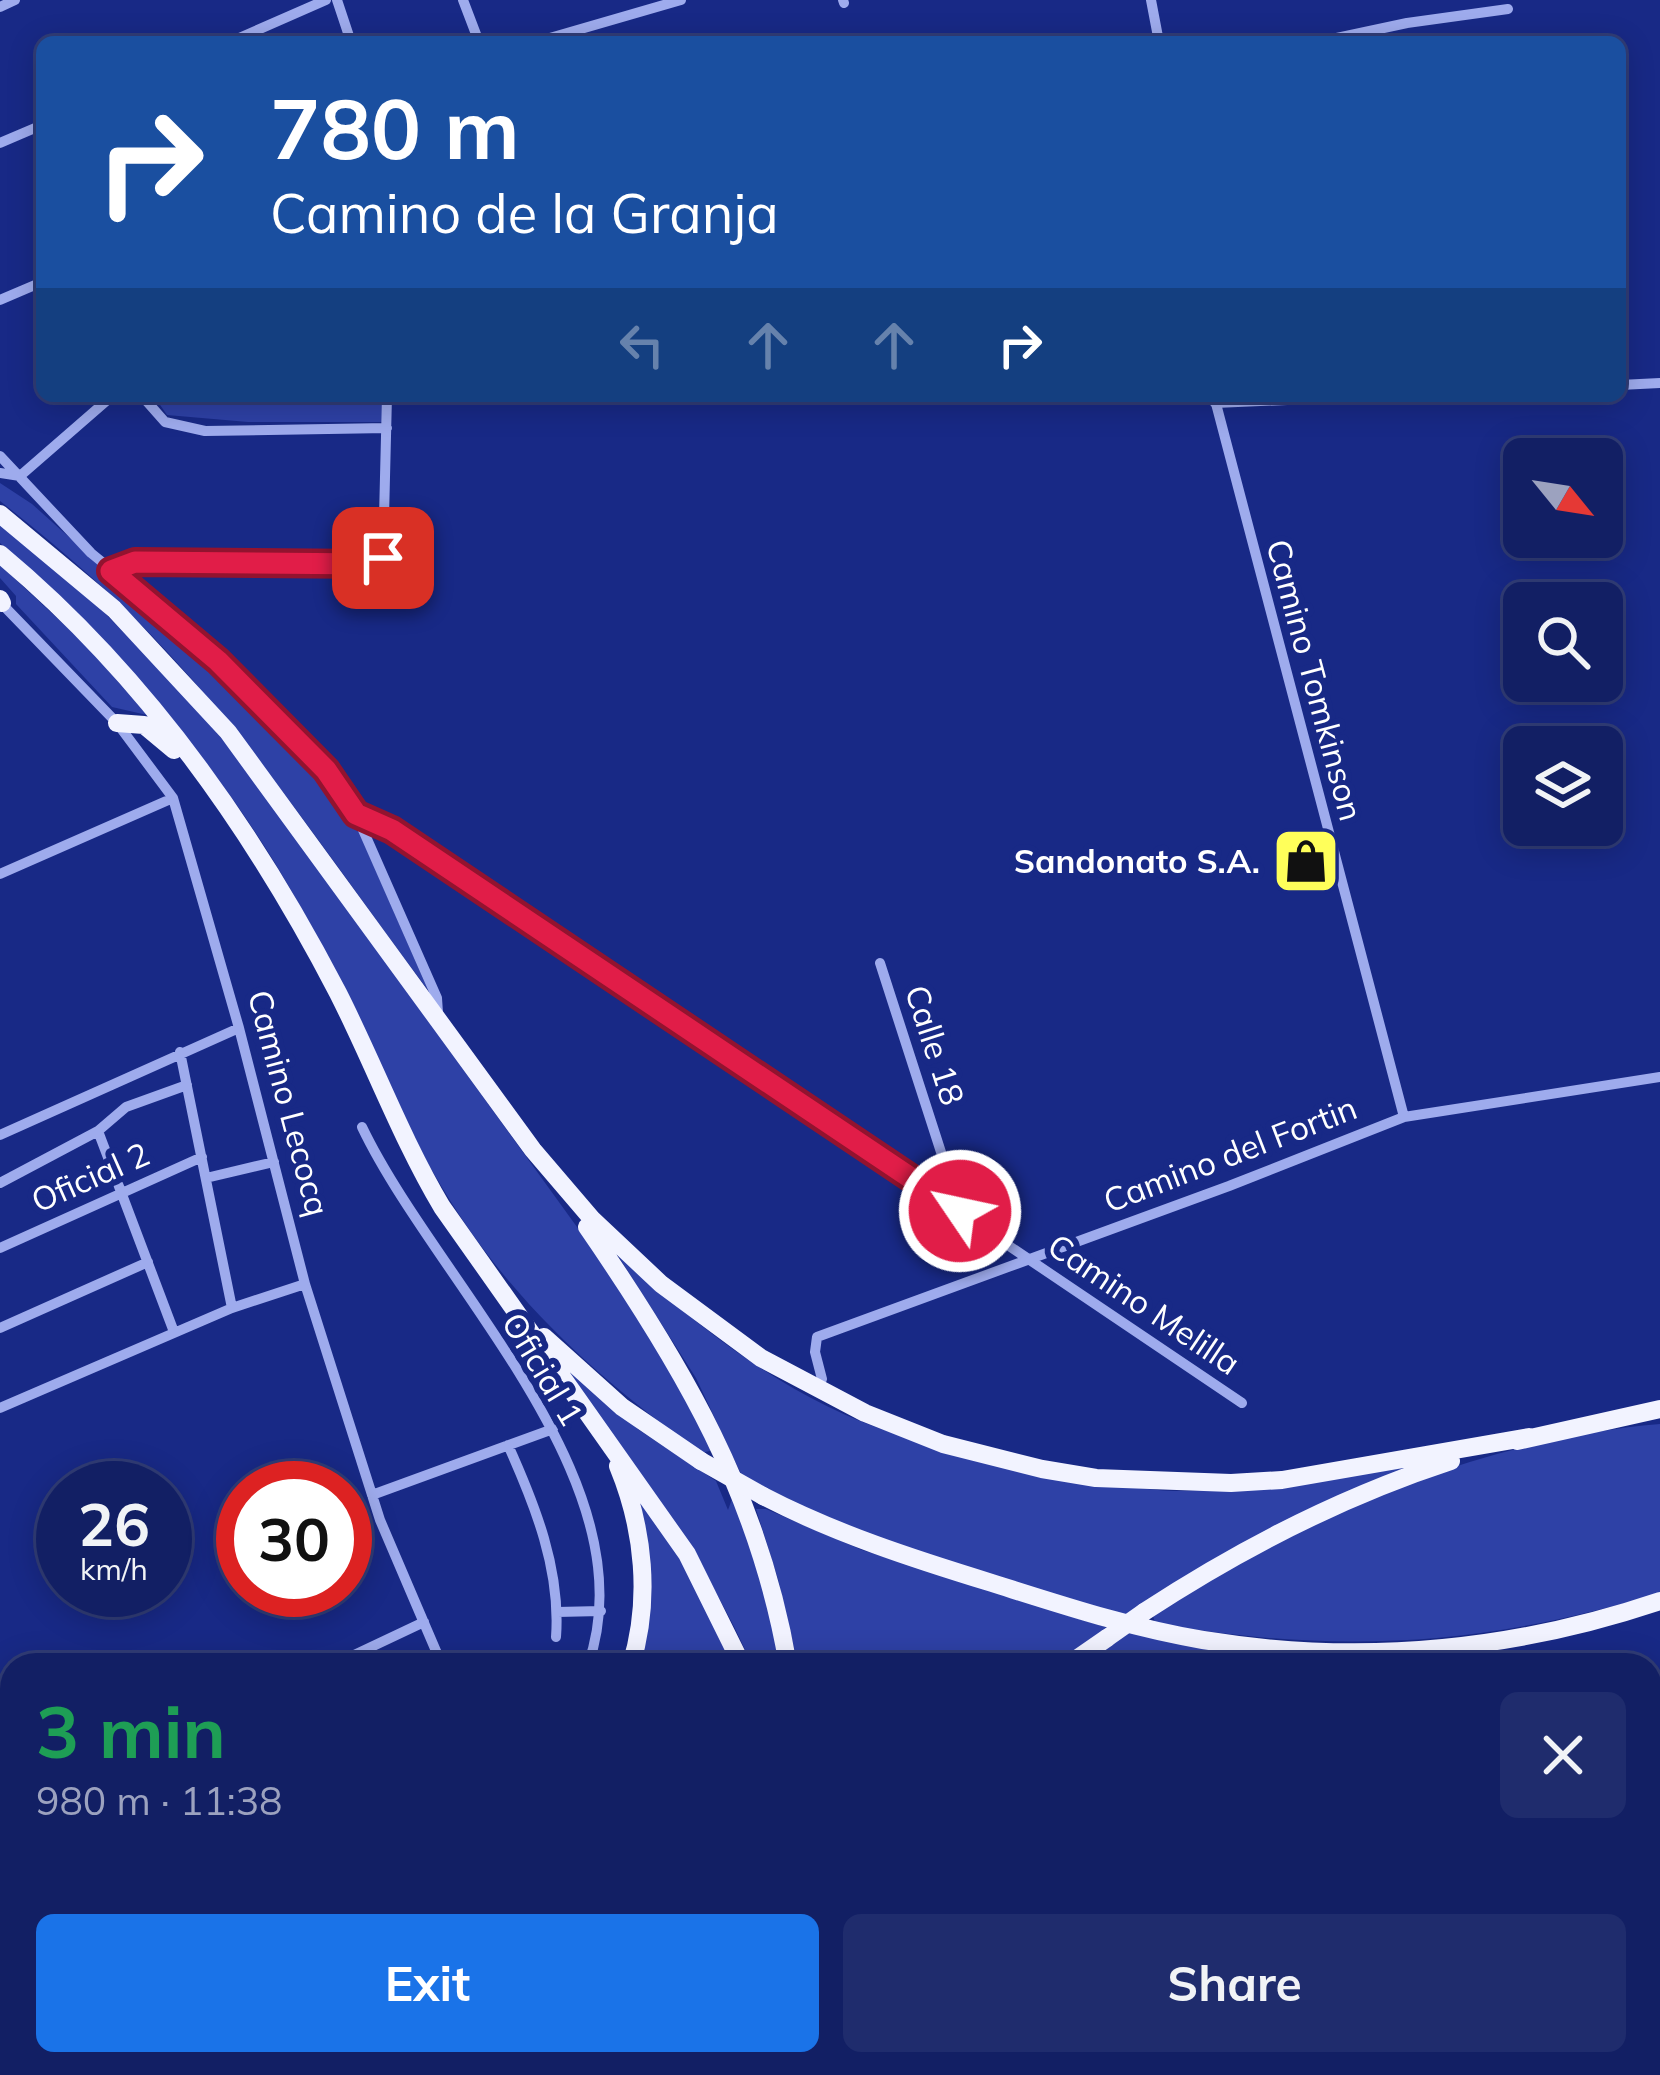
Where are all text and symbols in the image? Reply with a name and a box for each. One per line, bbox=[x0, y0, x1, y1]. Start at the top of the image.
text: 780 m bbox=[270, 75, 520, 180]
icon: right bbox=[72, 84, 228, 240]
text: Camino de la Granja bbox=[270, 179, 779, 247]
icon: left bbox=[609, 312, 675, 378]
icon: ahead bbox=[735, 312, 801, 378]
icon: ahead bbox=[861, 312, 927, 378]
icon: right bbox=[987, 312, 1053, 378]
north arrow bbox=[1503, 438, 1623, 558]
map controls bbox=[1503, 438, 1623, 846]
pin bbox=[332, 507, 434, 609]
icon: arrive bbox=[350, 525, 416, 591]
street label: Camino Tomkinson bbox=[1258, 535, 1373, 825]
button: search bbox=[1503, 582, 1623, 702]
button: layers bbox=[1503, 726, 1623, 846]
shop icon: Sandonato S.A. bbox=[1271, 826, 1341, 896]
place label: Sandonato S.A. bbox=[1014, 840, 1260, 881]
street label: Calle 18 bbox=[897, 980, 974, 1110]
street label: Camino Lecocq bbox=[240, 986, 339, 1220]
street label: Camino del Fortin bbox=[1097, 1086, 1362, 1221]
street label: Oficial 2 bbox=[25, 1132, 155, 1221]
position arrow bbox=[897, 1148, 1023, 1274]
street label: Camino Melilla bbox=[1040, 1224, 1248, 1383]
street label: Oficial 1 bbox=[494, 1305, 593, 1433]
speed limit sign: 30 bbox=[216, 1461, 372, 1617]
text: 26 bbox=[78, 1486, 150, 1561]
text: km/h bbox=[80, 1550, 148, 1588]
text: 3 min bbox=[36, 1686, 226, 1776]
button: close bbox=[1500, 1692, 1626, 1818]
text: 980 m · 11:38 bbox=[36, 1776, 282, 1825]
button: Exit bbox=[36, 1914, 819, 2052]
button: Share bbox=[843, 1914, 1626, 2052]

